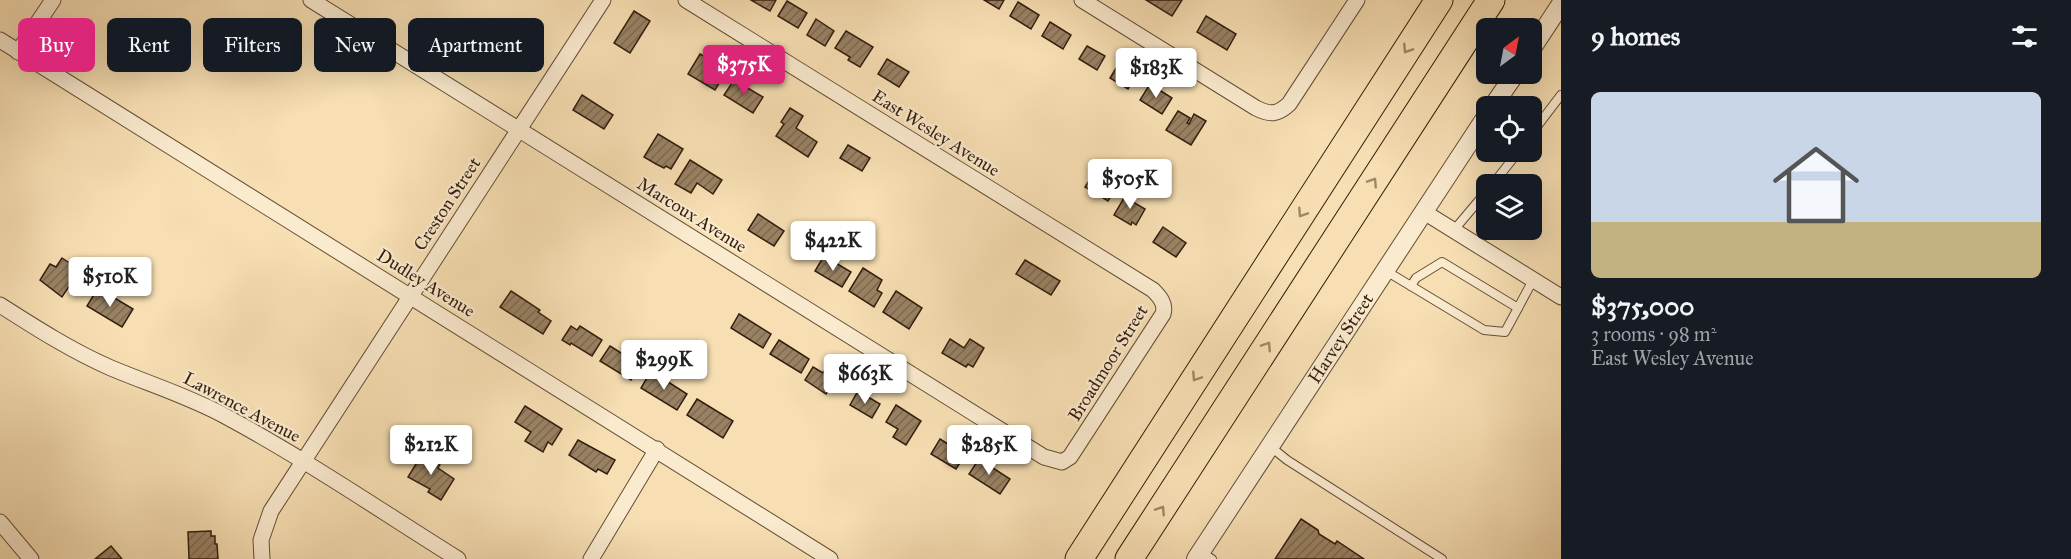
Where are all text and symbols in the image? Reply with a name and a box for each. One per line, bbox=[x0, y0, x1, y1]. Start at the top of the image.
chip: Buy bbox=[18, 18, 95, 72]
chip: Rent bbox=[107, 18, 191, 72]
chip: Filters bbox=[203, 18, 302, 72]
chip: New bbox=[314, 18, 396, 72]
chip: Apartment bbox=[408, 18, 544, 72]
north arrow bbox=[1476, 18, 1542, 84]
map controls bbox=[1476, 18, 1542, 240]
text: 9 homes bbox=[1591, 20, 1680, 52]
icon: filters bbox=[2008, 20, 2041, 53]
one-way arrow bbox=[1403, 43, 1415, 53]
pin: $375K bbox=[702, 45, 786, 96]
pin: $183K bbox=[1114, 48, 1198, 99]
text: $375K bbox=[717, 52, 771, 76]
text: $183K bbox=[1130, 55, 1182, 79]
street label: East Wesley Avenue bbox=[868, 85, 1004, 181]
button: locate bbox=[1476, 96, 1542, 162]
icon: home bbox=[1762, 131, 1870, 239]
street label: Creston Street bbox=[409, 153, 486, 255]
pin: $505K bbox=[1088, 159, 1172, 210]
text: $505K bbox=[1102, 166, 1158, 190]
street label: Marcoux Avenue bbox=[633, 173, 751, 257]
button: layers bbox=[1476, 174, 1542, 240]
one-way arrow bbox=[1366, 178, 1377, 189]
one-way arrow bbox=[1297, 207, 1309, 217]
pin: $422K bbox=[791, 221, 875, 272]
text: $422K bbox=[805, 228, 862, 252]
street label: Dudley Avenue bbox=[373, 244, 479, 322]
pin: $510K bbox=[68, 257, 152, 308]
text: $510K bbox=[83, 264, 137, 288]
street label: Harvey Street bbox=[1303, 289, 1379, 387]
text: $375,000 bbox=[1591, 290, 1694, 322]
street label: Broadmoor Street bbox=[1063, 300, 1153, 425]
text: 3 rooms · 98 m² bbox=[1591, 322, 1716, 346]
pin: $299K bbox=[622, 340, 706, 391]
one-way arrow bbox=[1260, 342, 1271, 353]
text: East Wesley Avenue bbox=[1591, 346, 1754, 370]
text: $299K bbox=[635, 347, 693, 371]
pin: $663K bbox=[823, 354, 907, 405]
text: $663K bbox=[838, 361, 892, 385]
street label: Lawrence Avenue bbox=[180, 367, 304, 447]
one-way arrow bbox=[1192, 370, 1203, 381]
pin: $212K bbox=[389, 425, 473, 476]
pin: $285K bbox=[947, 425, 1031, 476]
text: $212K bbox=[404, 432, 458, 456]
text: $285K bbox=[961, 432, 1017, 456]
one-way arrow bbox=[1154, 506, 1165, 517]

